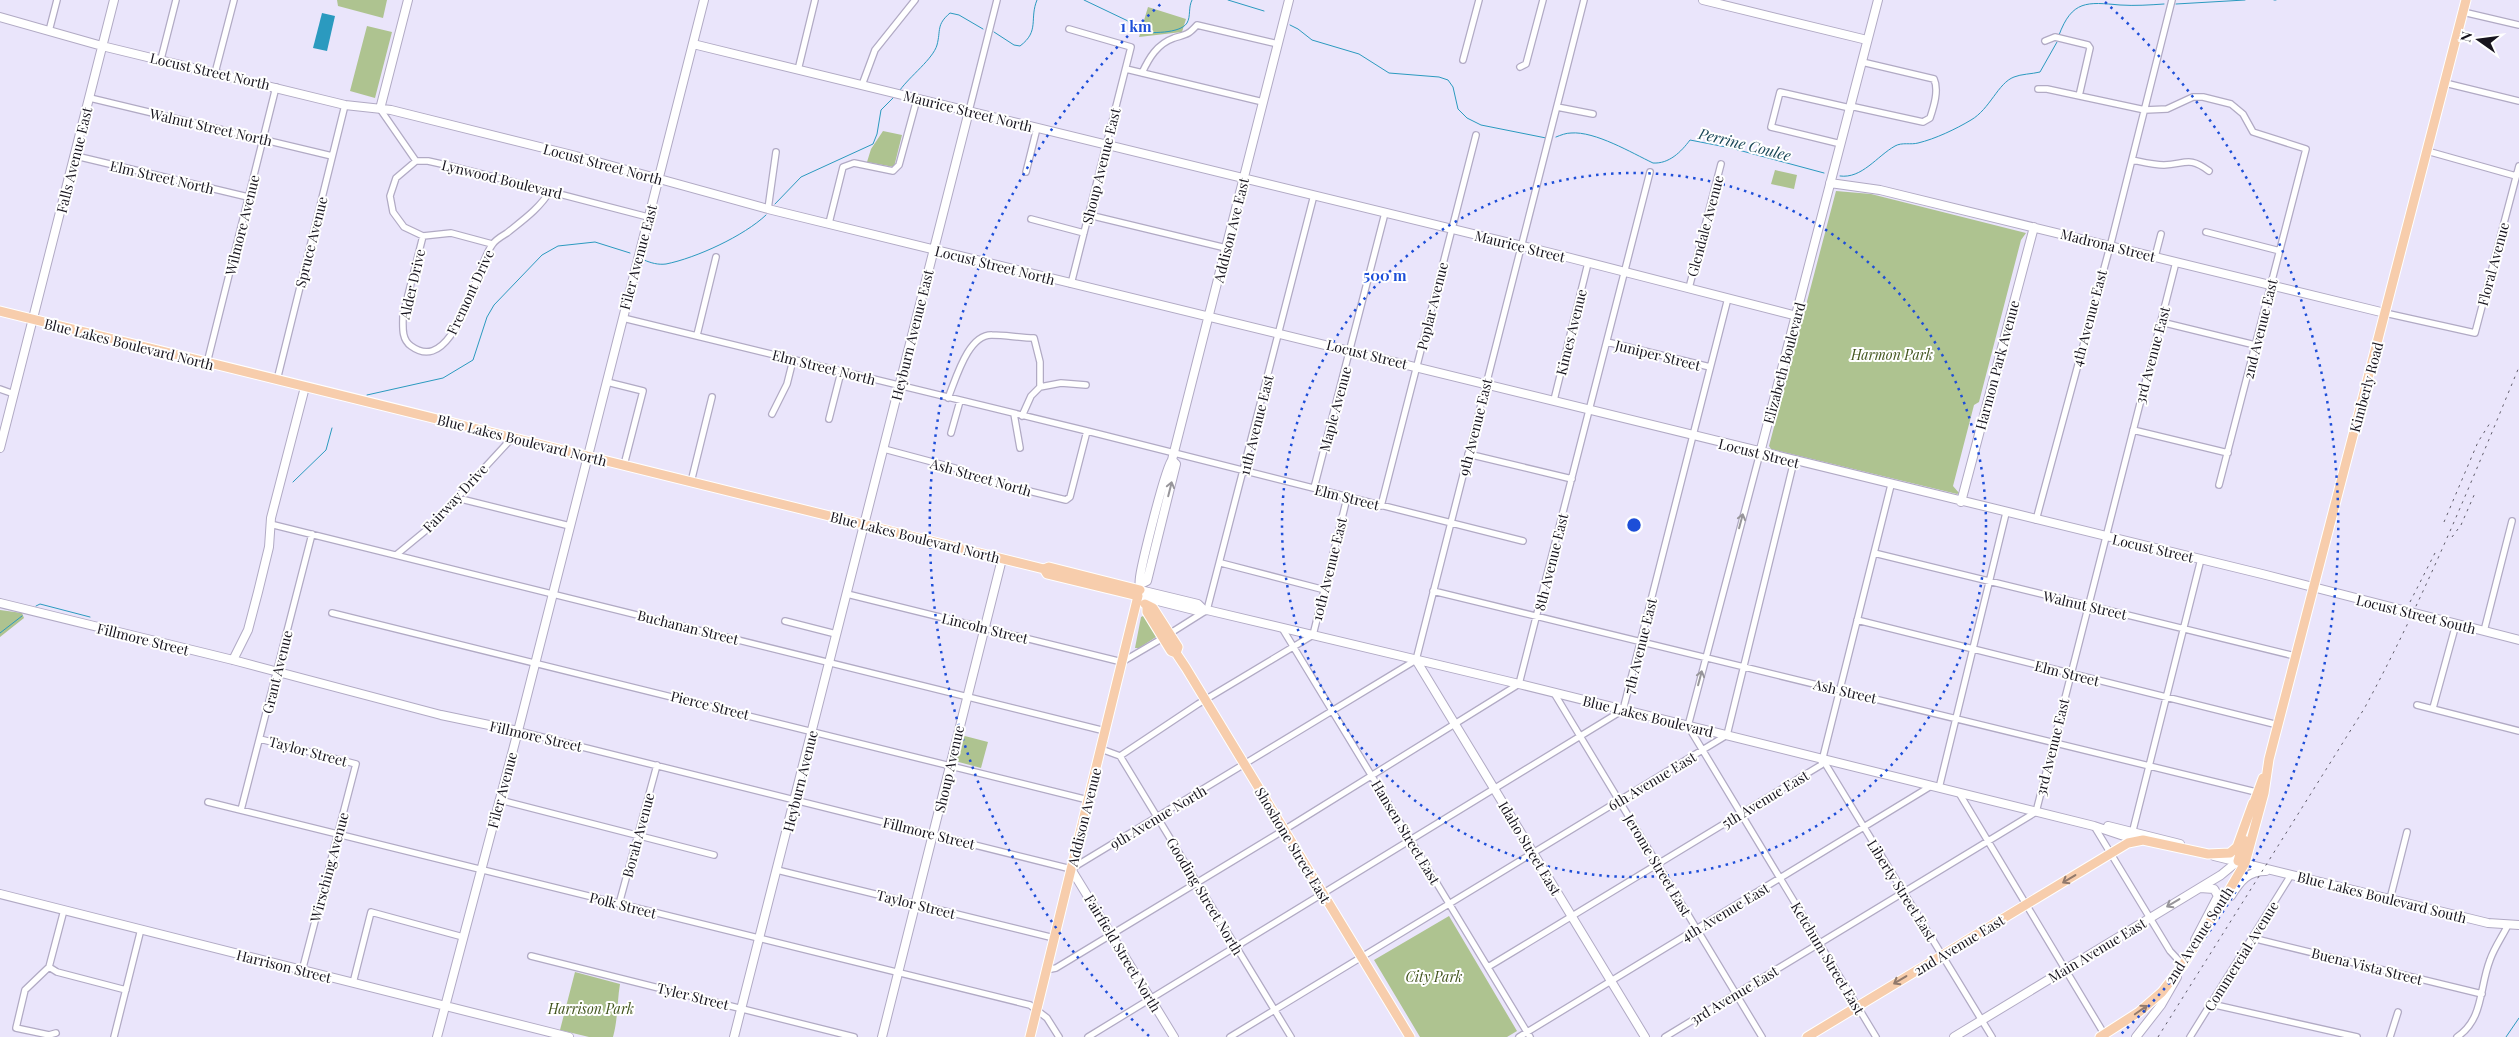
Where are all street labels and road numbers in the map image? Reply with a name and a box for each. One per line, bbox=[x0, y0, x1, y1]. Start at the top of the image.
street label: Locust Street North bbox=[148, 48, 273, 94]
street label: Maurice Street North bbox=[901, 86, 1035, 136]
street label: Walnut Street North bbox=[147, 103, 275, 151]
street label: Falls Avenue East bbox=[52, 104, 97, 215]
street label: Shoup Avenue East bbox=[1077, 105, 1125, 226]
street label: Locust Street North bbox=[541, 139, 666, 189]
street label: Lynwood Boulevard bbox=[440, 155, 564, 203]
street label: Elm Street North bbox=[108, 156, 217, 198]
street label: Wilmore Avenue bbox=[220, 173, 264, 278]
street label: Glendale Avenue bbox=[1682, 173, 1728, 279]
street label: Addison Ave East bbox=[1209, 175, 1253, 285]
street label: Spruce Avenue bbox=[291, 195, 331, 289]
street label: Filer Avenue East bbox=[615, 201, 661, 312]
street label: Floral Avenue bbox=[2473, 220, 2513, 308]
street label: Madrona Street bbox=[2059, 224, 2158, 266]
street label: Maurice Street bbox=[1473, 226, 1568, 267]
street label: Locust Street North bbox=[933, 241, 1058, 289]
street label: Fremont Drive bbox=[442, 246, 498, 338]
street label: Alder Drive bbox=[394, 247, 429, 322]
street label: Poplar Avenue bbox=[1412, 260, 1452, 352]
street label: 4th Avenue East bbox=[2067, 266, 2111, 369]
street label: Heyburn Avenue East bbox=[887, 267, 938, 402]
street label: 2nd Avenue East bbox=[2238, 276, 2282, 381]
street label: Kimes Avenue bbox=[1551, 287, 1591, 377]
street label: Harmon Park Avenue bbox=[1971, 298, 2023, 432]
street label: Elizabeth Boulevard bbox=[1759, 300, 1809, 426]
street label: 3rd Avenue East bbox=[2130, 303, 2174, 406]
street label: Blue Lakes Boulevard North bbox=[42, 314, 217, 374]
street label: Locust Street bbox=[1324, 335, 1411, 373]
street label: Juniper Street bbox=[1612, 335, 1704, 375]
street label: Kimberly Road bbox=[2345, 340, 2387, 434]
street label: Elm Street North bbox=[770, 345, 878, 389]
street label: Maple Avenue bbox=[1315, 364, 1355, 454]
street label: 11th Avenue East bbox=[1234, 372, 1278, 477]
street label: 9th Avenue East bbox=[1454, 375, 1497, 478]
street label: Blue Lakes Boulevard North bbox=[435, 410, 610, 470]
street label: Locust Street bbox=[1716, 434, 1803, 472]
street label: Ash Street North bbox=[927, 453, 1035, 501]
street label: Fairway Drive bbox=[418, 460, 492, 536]
street label: Elm Street bbox=[1313, 480, 1382, 514]
street label: Blue Lakes Boulevard North bbox=[828, 507, 1003, 567]
street label: 8th Avenue East bbox=[1530, 510, 1573, 613]
street label: 10th Avenue East bbox=[1307, 514, 1351, 623]
street label: Locust Street bbox=[2110, 529, 2197, 567]
street label: Walnut Street bbox=[2040, 586, 2130, 624]
street label: Locust Street South bbox=[2354, 590, 2479, 638]
street label: 7th Avenue East bbox=[1619, 595, 1661, 696]
street label: Buchanan Street bbox=[635, 605, 742, 649]
street label: Lincoln Street bbox=[940, 608, 1031, 648]
street label: Fillmore Street bbox=[95, 618, 192, 660]
street label: Grant Avenue bbox=[257, 628, 297, 716]
street label: Elm Street bbox=[2033, 656, 2102, 690]
street label: Ash Street bbox=[1811, 674, 1880, 708]
street label: Pierce Street bbox=[669, 686, 752, 724]
street label: Blue Lakes Boulevard bbox=[1581, 691, 1715, 741]
street label: 3rd Avenue East bbox=[2031, 695, 2074, 798]
street label: Fillmore Street bbox=[488, 716, 585, 756]
street label: Shoup Avenue bbox=[930, 724, 968, 814]
street label: Heyburn Avenue bbox=[778, 728, 822, 834]
street label: Taylor Street bbox=[267, 731, 350, 771]
street label: 6th Avenue East bbox=[1604, 747, 1701, 815]
street label: Filer Avenue bbox=[483, 750, 521, 830]
street label: 5th Avenue East bbox=[1718, 765, 1813, 832]
street label: Addison Avenue bbox=[1062, 766, 1105, 869]
street label: Hansen Street East bbox=[1367, 776, 1445, 889]
street label: 9th Avenue North bbox=[1106, 780, 1211, 853]
street label: Shoshone Street East bbox=[1251, 783, 1336, 907]
street label: Borah Avenue bbox=[618, 791, 658, 879]
street label: Idaho Street East bbox=[1494, 797, 1566, 899]
street label: Wirsching Avenue bbox=[305, 810, 353, 925]
street label: Jerome Street East bbox=[1620, 810, 1696, 920]
street label: Fillmore Street bbox=[881, 812, 978, 854]
street label: Gooding Street North bbox=[1162, 834, 1248, 959]
street label: Liberty Street East bbox=[1863, 836, 1941, 945]
street label: Blue Lakes Boulevard South bbox=[2295, 867, 2469, 927]
street label: 4th Avenue East bbox=[1677, 878, 1773, 946]
street label: 2nd Avenue South bbox=[2160, 882, 2238, 987]
street label: Taylor Street bbox=[875, 885, 958, 923]
street label: Polk Street bbox=[588, 888, 659, 923]
street label: Fairfield Street North bbox=[1080, 891, 1166, 1016]
street label: Commercial Avenue bbox=[2199, 897, 2283, 1015]
street label: Ketchum Street East bbox=[1787, 898, 1870, 1019]
street label: 2nd Avenue East bbox=[1910, 910, 2009, 980]
street label: Main Avenue East bbox=[2045, 913, 2150, 987]
street label: Buena Vista Street bbox=[2310, 943, 2425, 989]
street label: Harrison Street bbox=[234, 945, 335, 987]
street label: 3rd Avenue East bbox=[1686, 961, 1783, 1029]
street label: Tyler Street bbox=[655, 978, 732, 1014]

